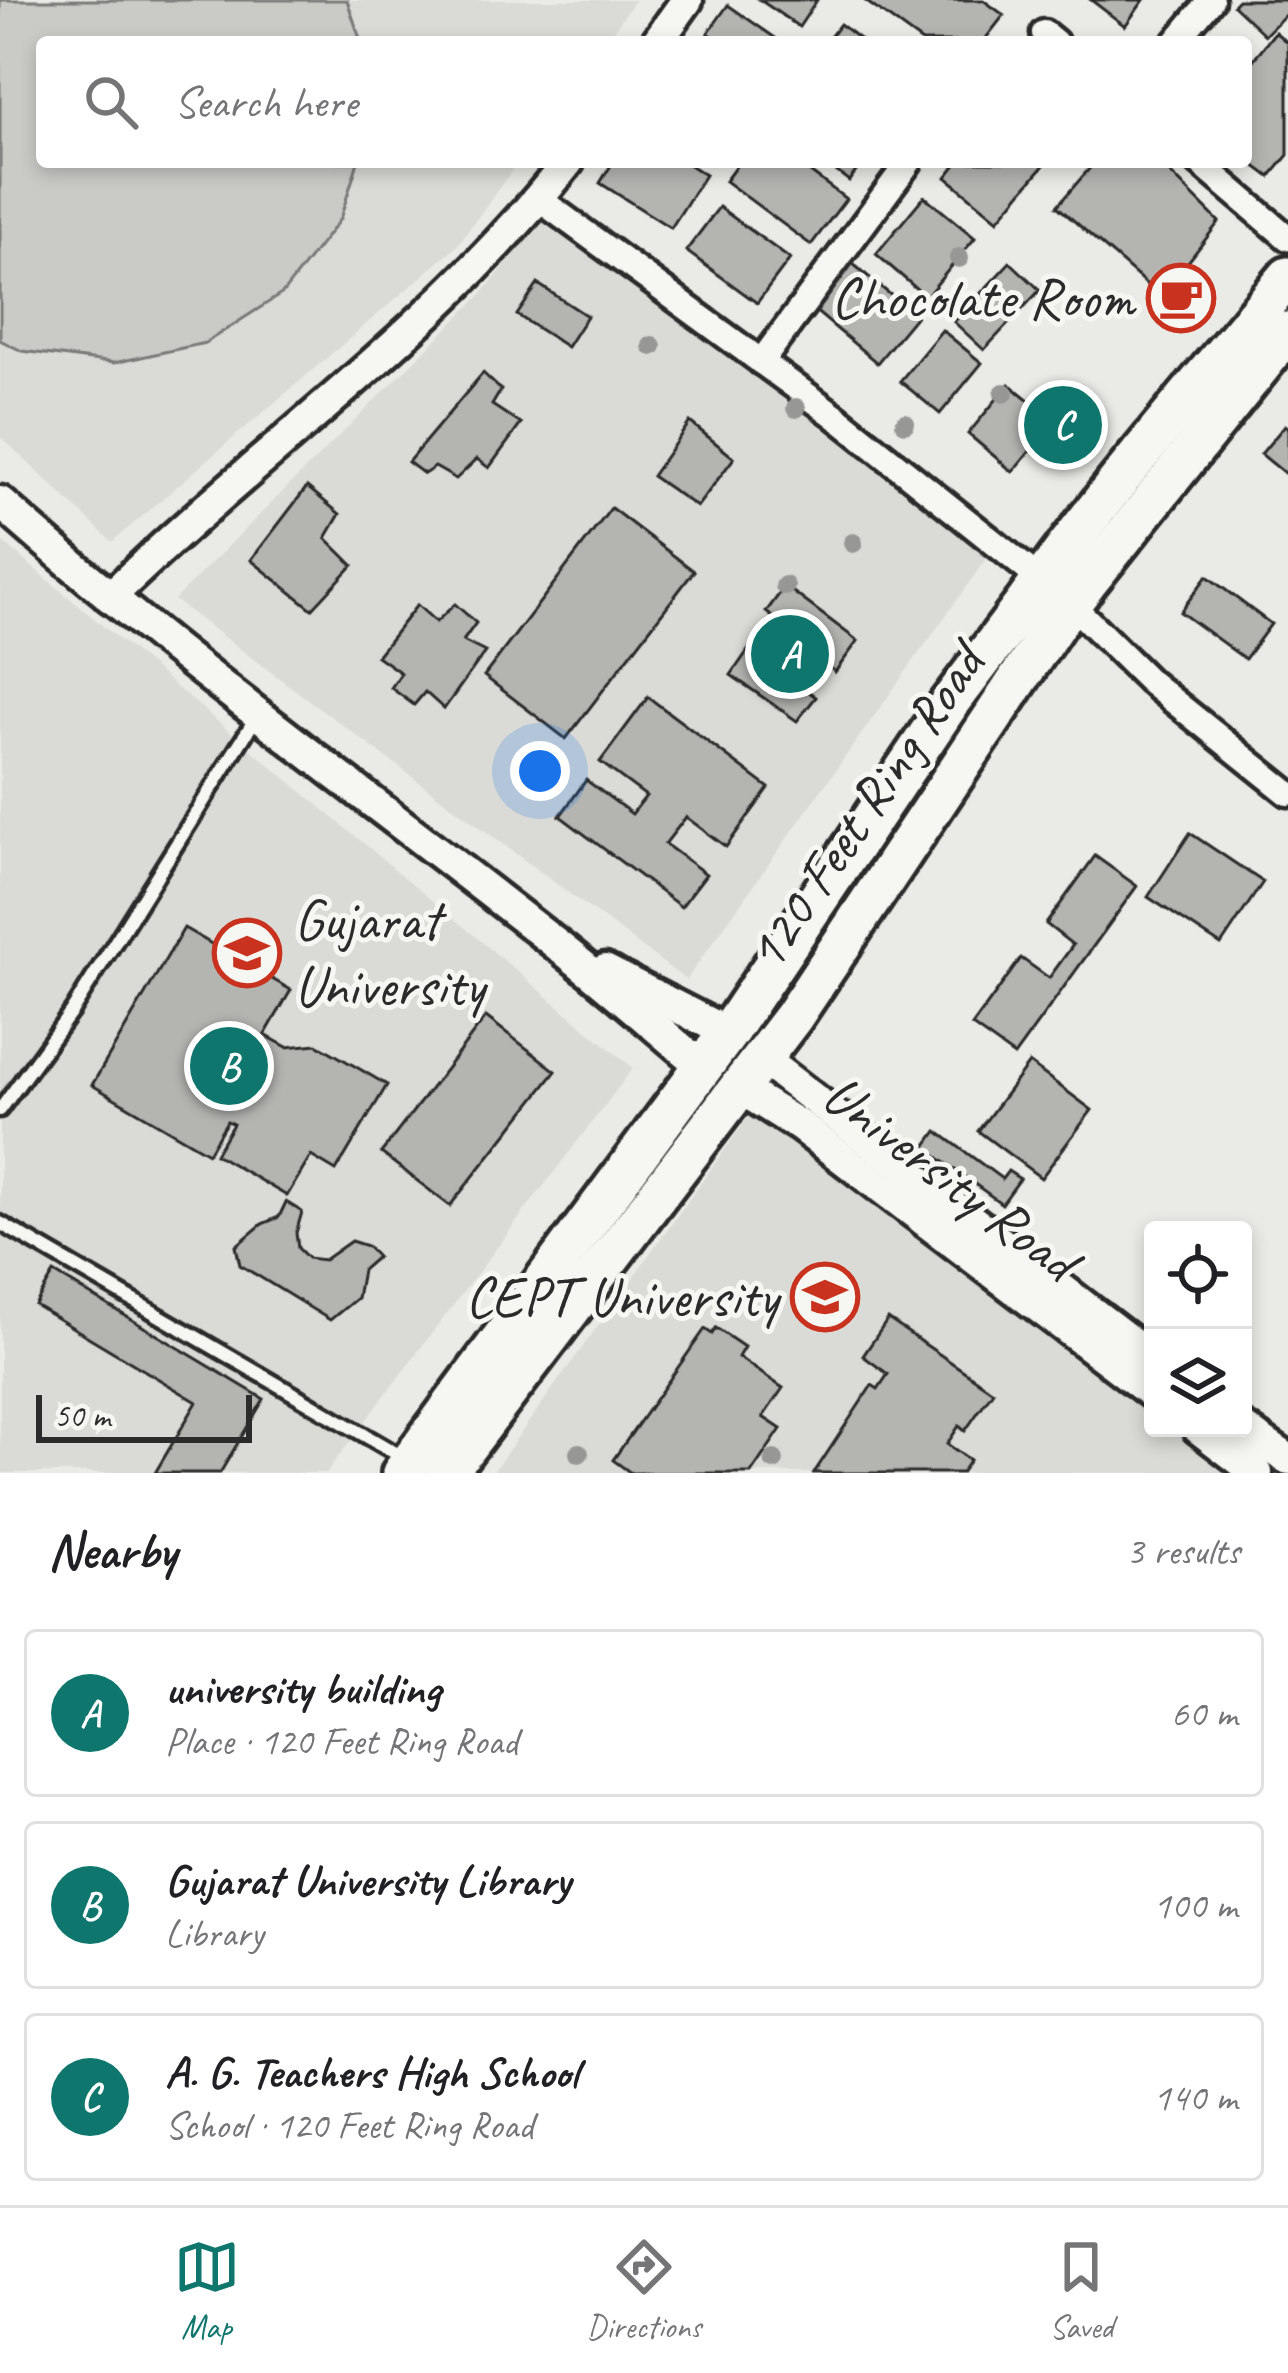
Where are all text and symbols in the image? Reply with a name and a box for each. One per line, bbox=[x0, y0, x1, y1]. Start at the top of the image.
search box bbox=[36, 36, 1252, 168]
icon: search bbox=[78, 69, 144, 135]
text: Search here bbox=[174, 74, 357, 131]
place label: Chocolate Room bbox=[831, 262, 1137, 334]
cafe icon: Chocolate Room bbox=[1146, 263, 1216, 333]
pin: C bbox=[1024, 380, 1102, 470]
pin: A bbox=[751, 609, 829, 699]
street label: 120 Feet Ring Road bbox=[729, 624, 1004, 985]
your location bbox=[510, 741, 570, 801]
place label: Gujarat University bbox=[294, 884, 489, 1022]
school or university icon: Gujarat University bbox=[212, 918, 282, 988]
pin: B bbox=[190, 1021, 268, 1111]
street label: University Road bbox=[809, 1058, 1098, 1301]
map controls bbox=[1144, 1221, 1252, 1437]
button: locate bbox=[1144, 1221, 1252, 1329]
place label: CEPT University bbox=[465, 1261, 783, 1333]
school or university icon: CEPT University bbox=[790, 1262, 860, 1332]
button: layers bbox=[1144, 1329, 1252, 1437]
scale bar bbox=[36, 1389, 252, 1442]
text: 50 m bbox=[54, 1395, 110, 1437]
text: Nearby bbox=[48, 1519, 176, 1583]
text: 3 results bbox=[1126, 1527, 1240, 1576]
text: university building bbox=[165, 1660, 440, 1717]
text: A bbox=[80, 1689, 100, 1738]
text: 60 m bbox=[1171, 1689, 1237, 1738]
text: Place · 120 Feet Ring Road bbox=[165, 1717, 518, 1766]
text: Gujarat University Library bbox=[165, 1852, 570, 1909]
text: B bbox=[80, 1881, 100, 1930]
text: 100 m bbox=[1153, 1881, 1237, 1930]
text: Library bbox=[165, 1909, 263, 1958]
text: A. G. Teachers High School bbox=[165, 2044, 578, 2101]
text: C bbox=[81, 2073, 99, 2122]
text: 140 m bbox=[1153, 2073, 1237, 2122]
text: School · 120 Feet Ring Road bbox=[165, 2101, 533, 2150]
tab: Map bbox=[174, 2234, 240, 2348]
tab: Directions bbox=[587, 2234, 701, 2348]
tab: Saved bbox=[1048, 2234, 1114, 2348]

